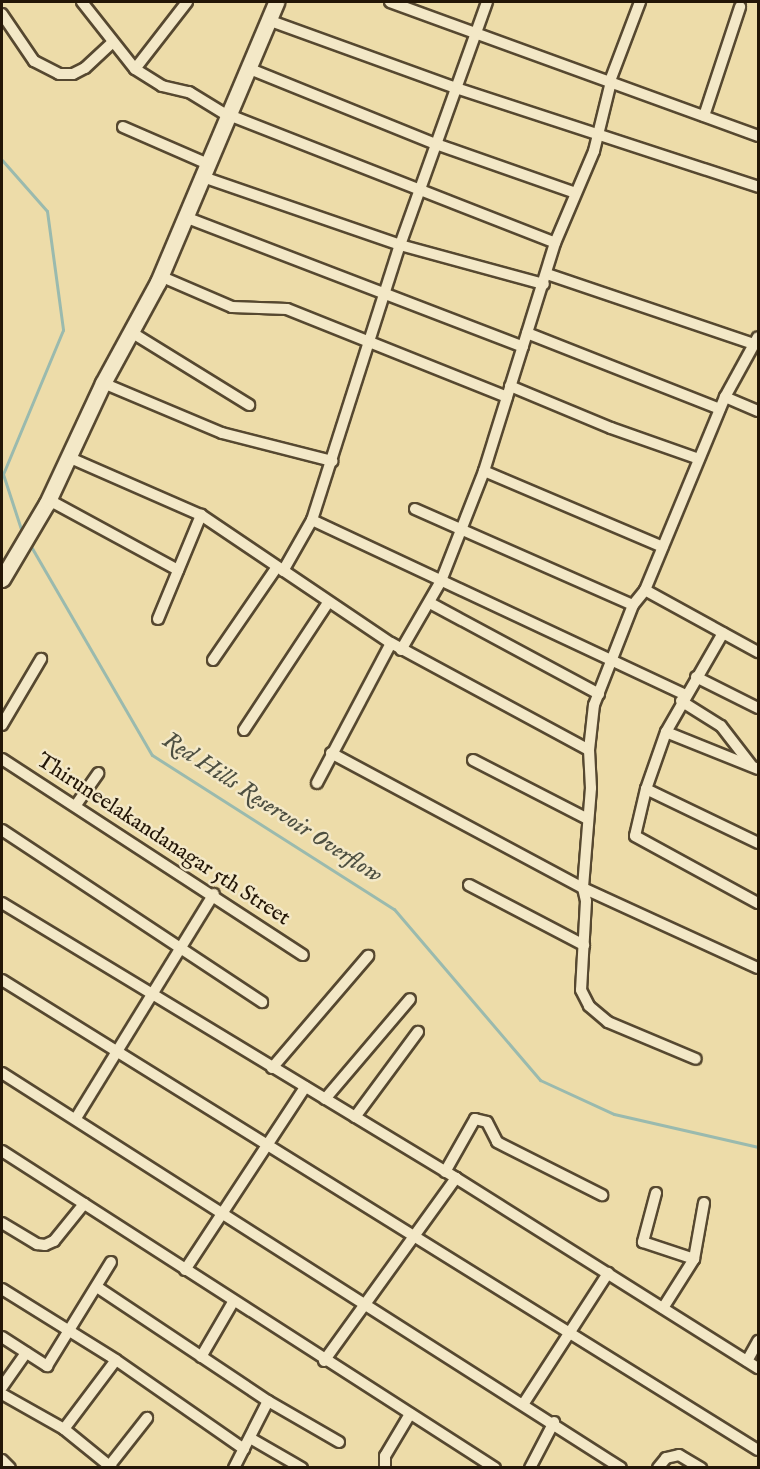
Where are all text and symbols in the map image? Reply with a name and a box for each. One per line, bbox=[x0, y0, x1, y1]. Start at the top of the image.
water label: Red Hills Reservoir Overflow bbox=[157, 726, 387, 890]
street label: Thiruneelakandanagar 5th Street bbox=[31, 748, 295, 932]

